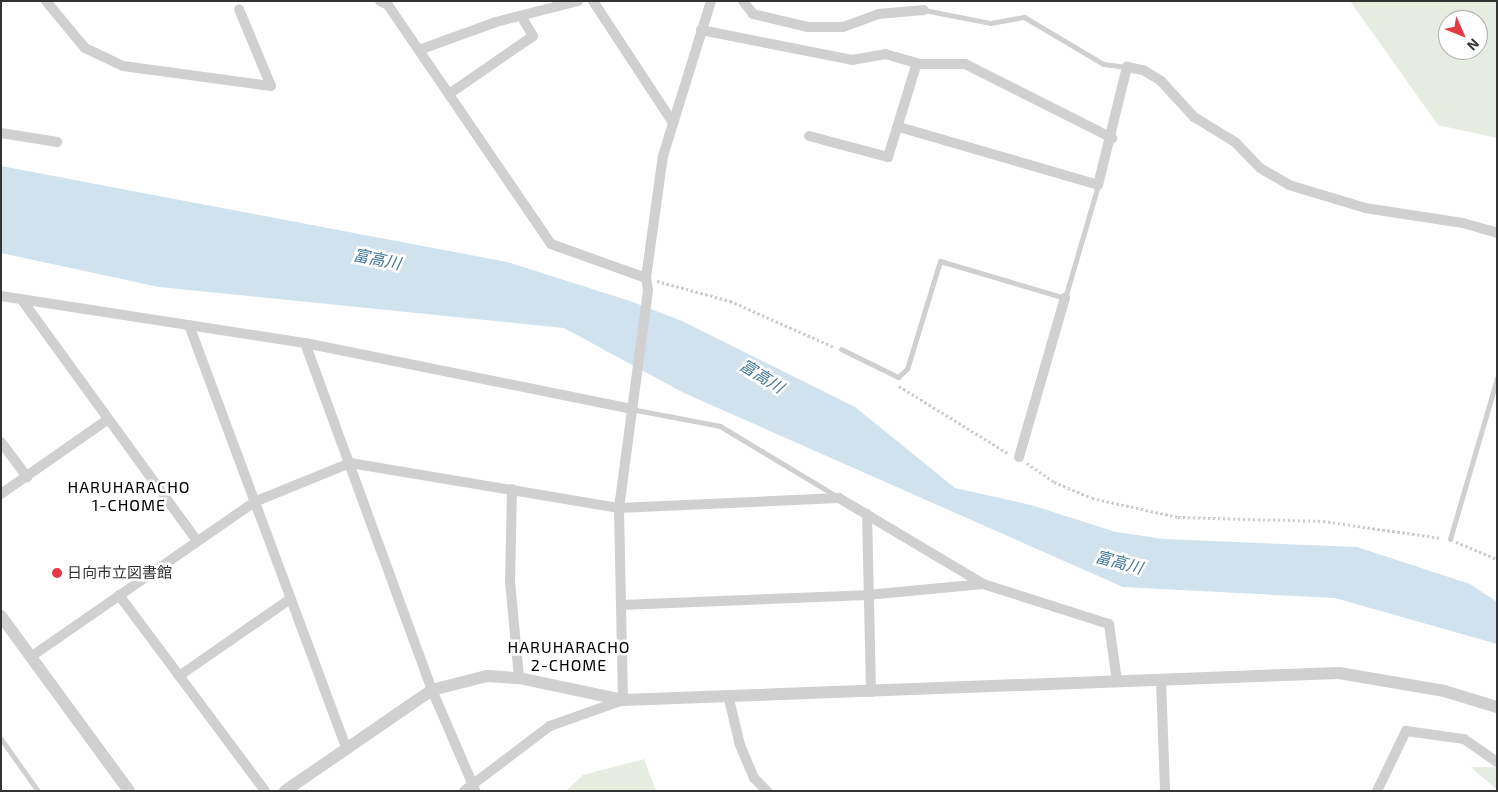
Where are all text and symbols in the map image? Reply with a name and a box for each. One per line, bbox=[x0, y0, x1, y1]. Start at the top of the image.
north arrow bbox=[1438, 10, 1488, 60]
text: N bbox=[1464, 36, 1483, 55]
water label: 富高川 bbox=[352, 245, 402, 273]
water label: 富高川 bbox=[737, 355, 787, 397]
district label: HARUHARACHO 1-CHOME bbox=[66, 477, 192, 515]
water label: 富高川 bbox=[1093, 547, 1145, 577]
place label: 日向市立図書館 bbox=[67, 564, 172, 582]
marker: 日向市立図書館 bbox=[51, 567, 63, 579]
district label: HARUHARACHO 2-CHOME bbox=[506, 637, 632, 675]

